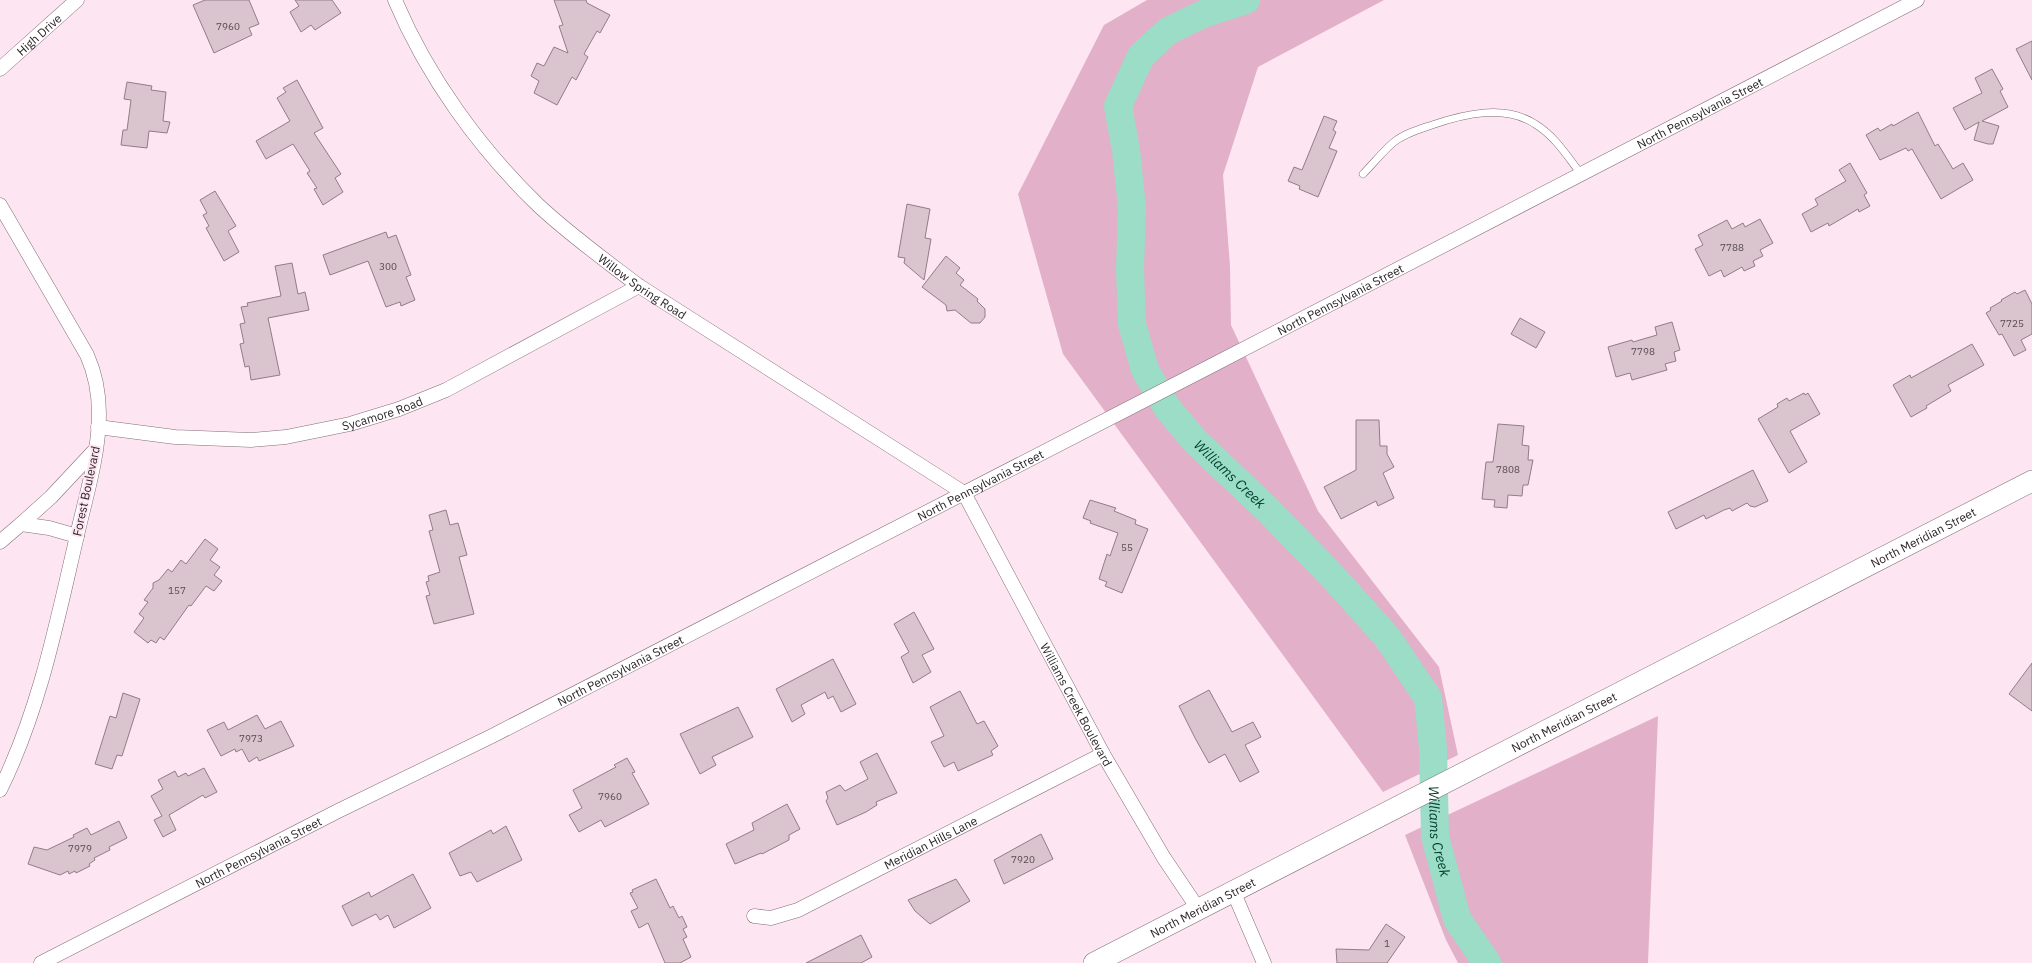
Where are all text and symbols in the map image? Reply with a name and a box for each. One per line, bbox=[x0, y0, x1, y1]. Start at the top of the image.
street label: High Drive bbox=[13, 10, 65, 58]
house number: 7960 bbox=[216, 20, 240, 33]
street label: North Pennsylvania Street bbox=[1634, 74, 1765, 152]
house number: 7788 bbox=[1720, 241, 1744, 254]
street label: Willow Spring Road bbox=[595, 250, 689, 322]
house number: 300 bbox=[379, 260, 397, 273]
street label: North Pennsylvania Street bbox=[1275, 260, 1406, 338]
house number: 7725 bbox=[2000, 317, 2024, 330]
house number: 7798 bbox=[1631, 345, 1655, 358]
street label: Sycamore Road bbox=[341, 393, 425, 433]
water label: Williams Creek bbox=[1190, 436, 1270, 513]
street label: Forest Boulevard bbox=[69, 445, 103, 537]
street label: North Pennsylvania Street bbox=[915, 446, 1046, 523]
house number: 7808 bbox=[1496, 463, 1520, 476]
street label: North Meridian Street bbox=[1868, 504, 1978, 570]
house number: 55 bbox=[1121, 541, 1133, 554]
house number: 157 bbox=[168, 584, 186, 597]
street label: North Pennsylvania Street bbox=[554, 631, 686, 709]
street label: Williams Creek Boulevard bbox=[1038, 640, 1116, 769]
street label: North Meridian Street bbox=[1508, 688, 1619, 755]
house number: 7973 bbox=[239, 732, 263, 745]
water label: Williams Creek bbox=[1425, 786, 1455, 879]
house number: 7960 bbox=[598, 790, 622, 803]
street label: Meridian Hills Lane bbox=[881, 812, 980, 872]
street label: North Pennsylvania Street bbox=[192, 813, 324, 890]
house number: 7979 bbox=[68, 842, 92, 855]
house number: 7920 bbox=[1011, 853, 1035, 866]
street label: North Meridian Street bbox=[1147, 874, 1258, 941]
house number: 1 bbox=[1384, 937, 1390, 950]

